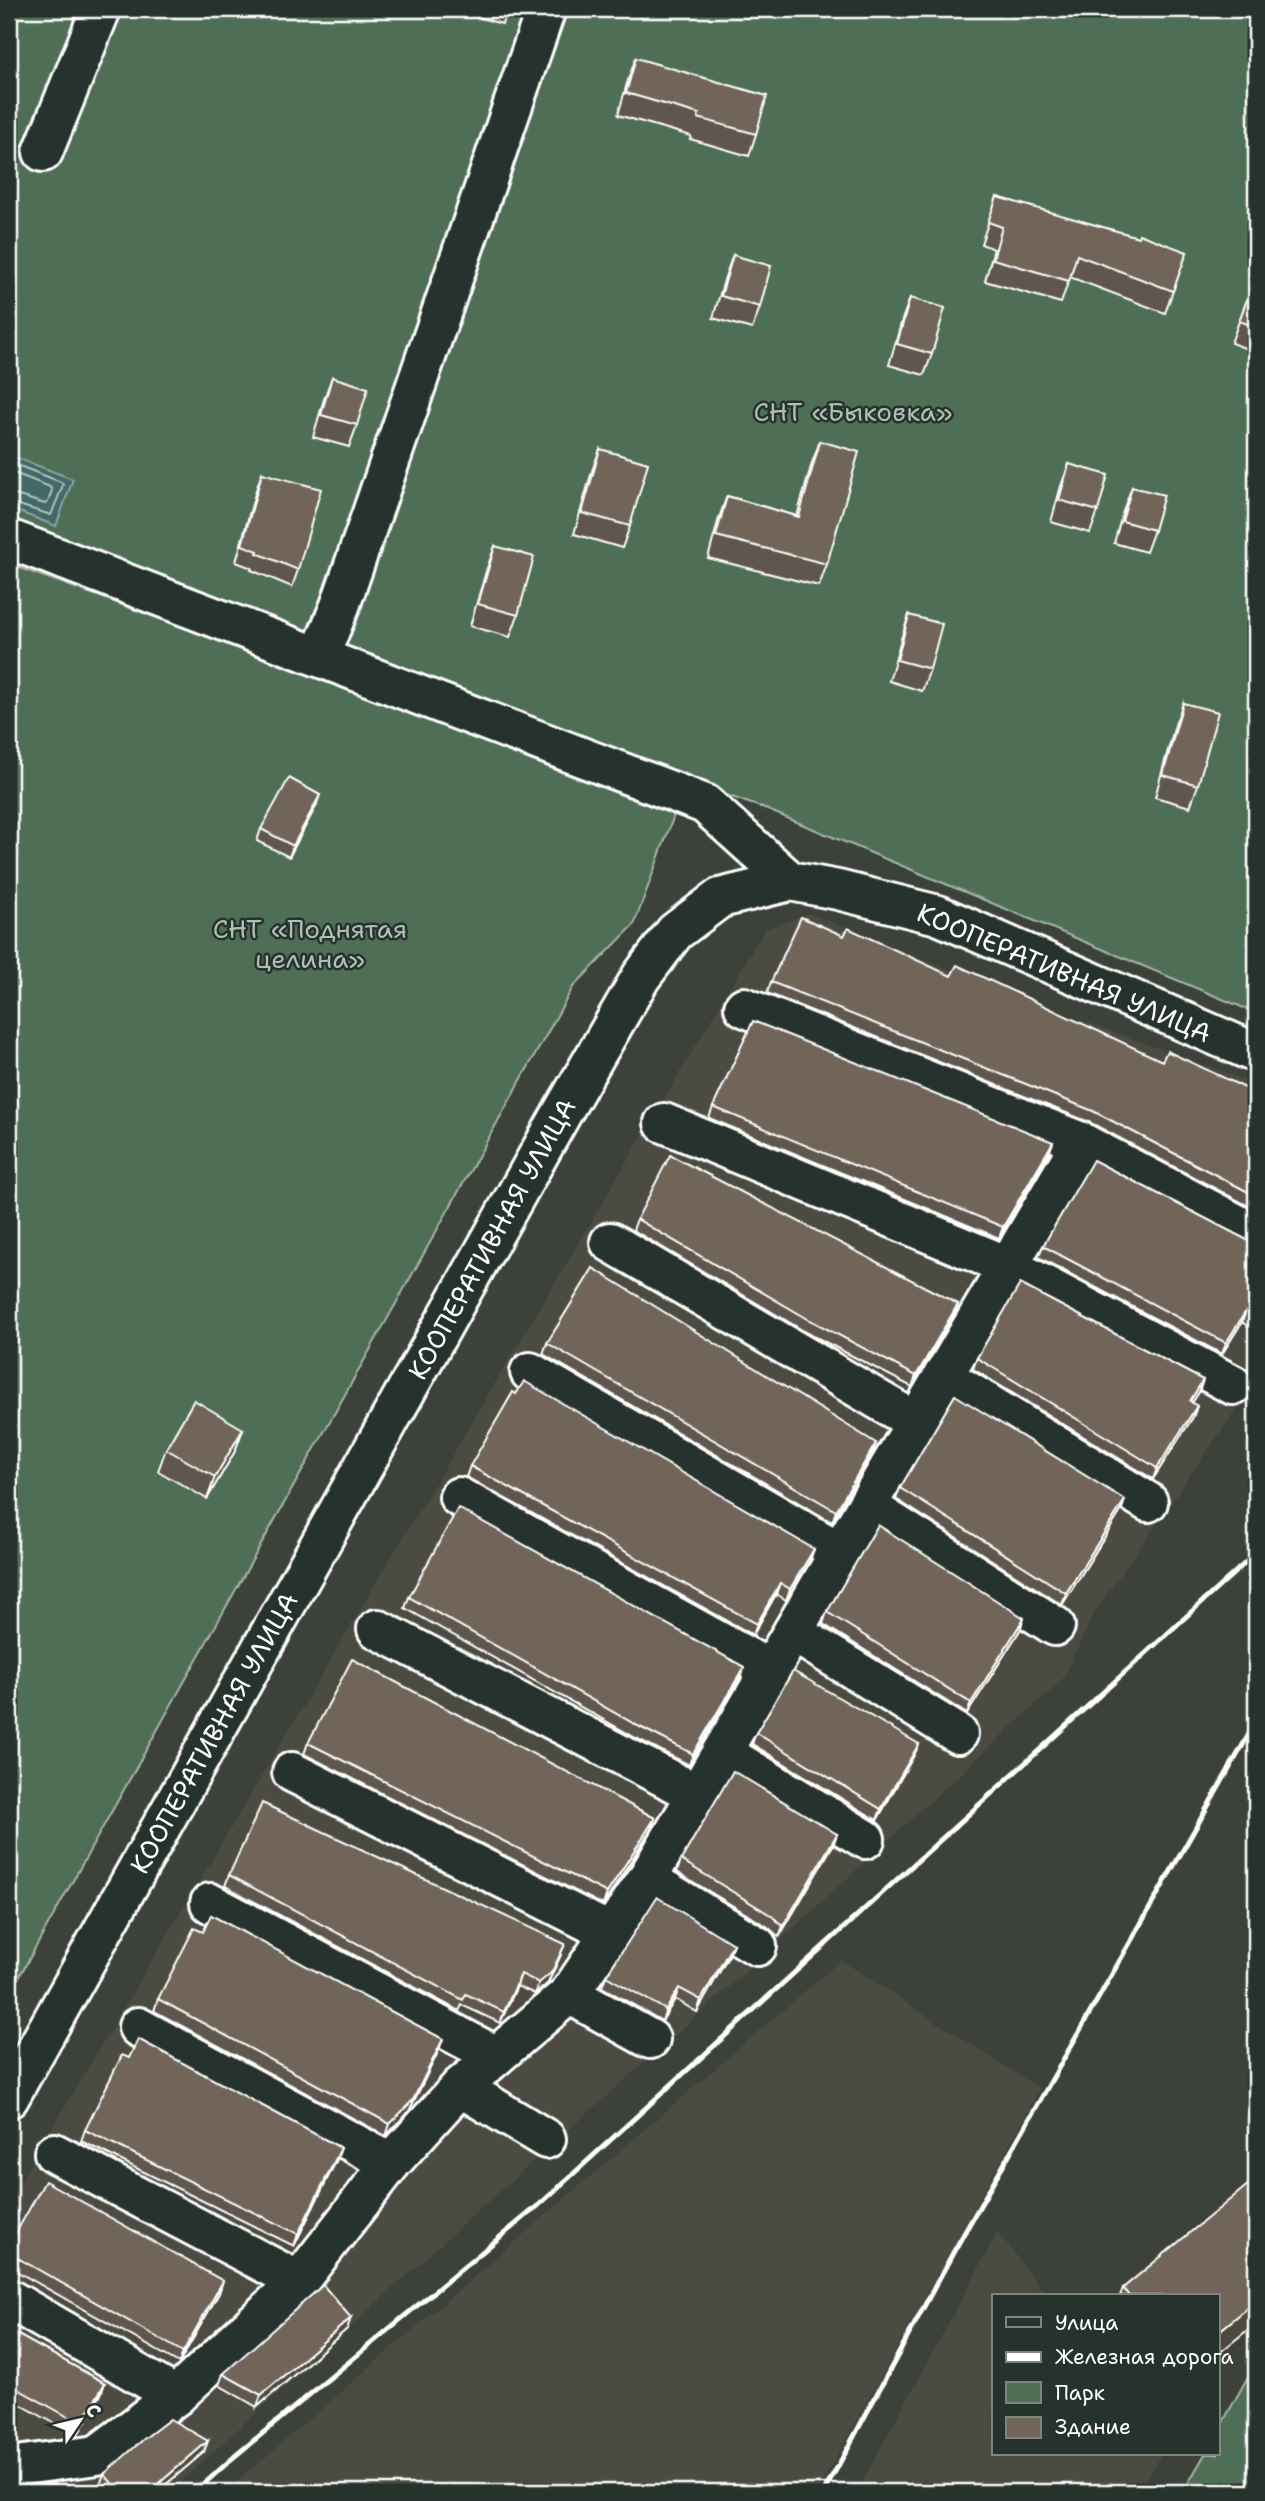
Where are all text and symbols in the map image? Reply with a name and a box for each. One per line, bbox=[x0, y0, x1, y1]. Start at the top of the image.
park label: СНТ «Быковка» bbox=[753, 394, 953, 429]
street label: КООПЕРАТИВНАЯ УЛИЦА bbox=[912, 895, 1217, 1050]
park label: СНТ «Поднятая целина» bbox=[213, 911, 407, 976]
street label: КООПЕРАТИВНАЯ УЛИЦА bbox=[400, 1092, 584, 1386]
street label: КООПЕРАТИВНАЯ УЛИЦА bbox=[122, 1586, 306, 1880]
legend bbox=[992, 2294, 1220, 2456]
text: Улица bbox=[1055, 2309, 1118, 2337]
text: Железная дорога bbox=[1055, 2343, 1234, 2371]
text: Парк bbox=[1055, 2379, 1105, 2407]
north arrow bbox=[46, 2386, 116, 2456]
text: С bbox=[80, 2399, 107, 2422]
text: Здание bbox=[1055, 2413, 1131, 2441]

